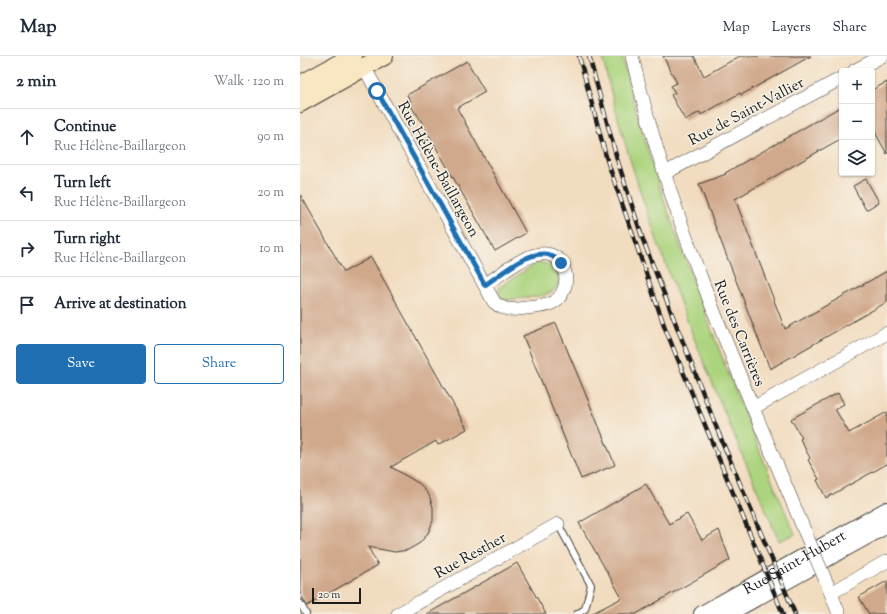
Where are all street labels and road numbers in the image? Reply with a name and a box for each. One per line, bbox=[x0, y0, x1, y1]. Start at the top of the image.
street label: Rue de Saint-Vallier bbox=[685, 73, 809, 152]
street label: Rue Hélène-Baillargeon bbox=[392, 98, 484, 242]
street label: Rue des Carrières bbox=[708, 277, 770, 390]
street label: Rue Saint-Hubert bbox=[740, 526, 850, 601]
street label: Rue Resther bbox=[431, 528, 511, 585]

